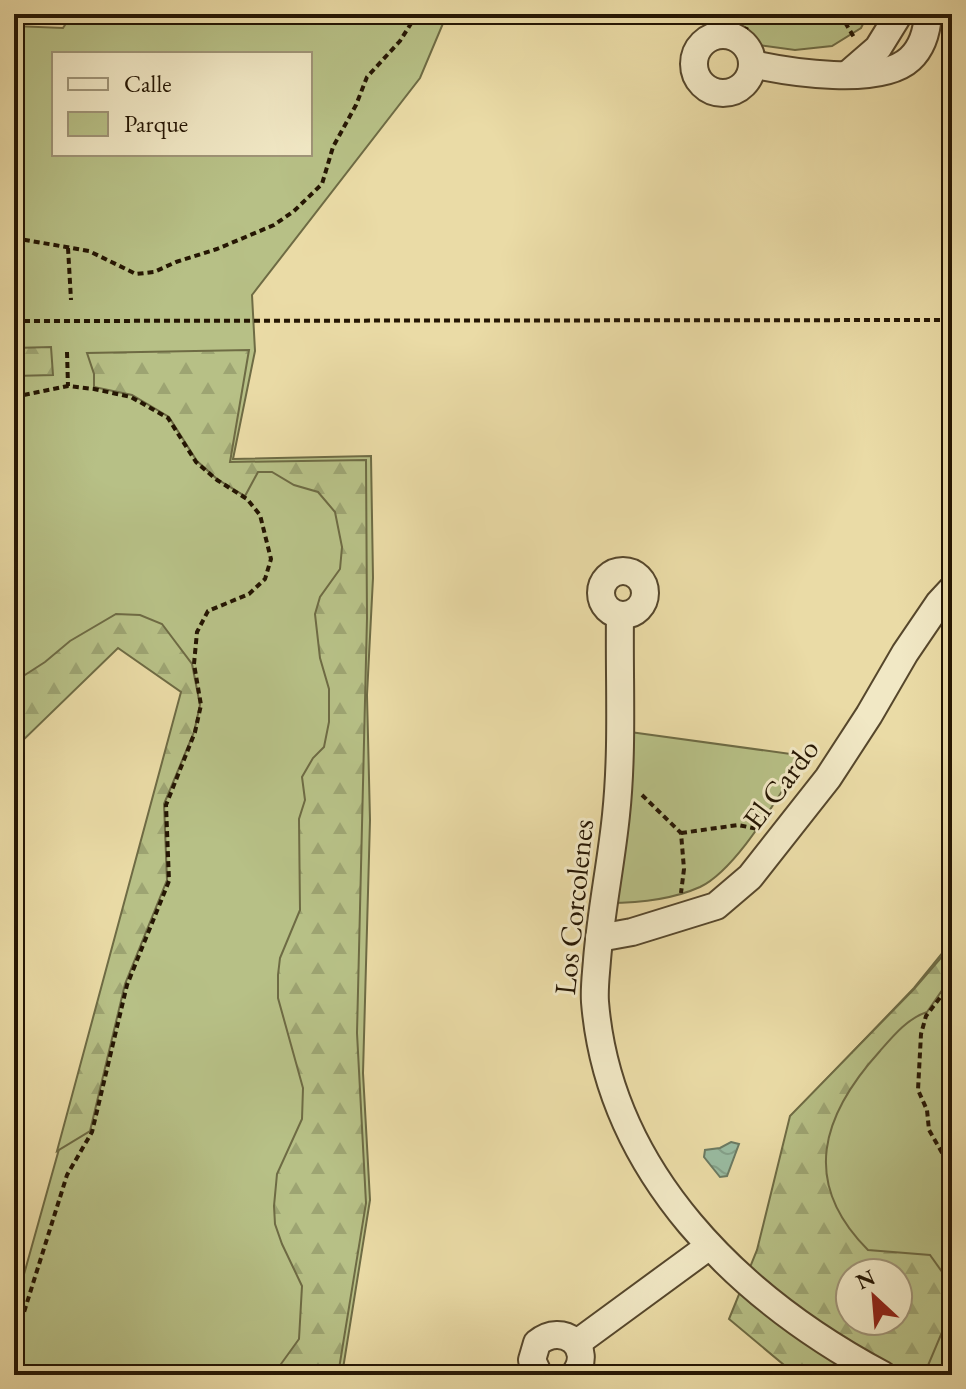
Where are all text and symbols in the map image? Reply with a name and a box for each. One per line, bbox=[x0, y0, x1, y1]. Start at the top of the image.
legend bbox=[52, 52, 312, 156]
text: Calle bbox=[124, 68, 172, 99]
text: Parque bbox=[124, 108, 188, 139]
street label: El Cardo bbox=[734, 731, 827, 837]
street label: Los Corcolenes bbox=[545, 817, 602, 997]
north arrow bbox=[834, 1257, 914, 1337]
text: N bbox=[851, 1262, 880, 1296]

